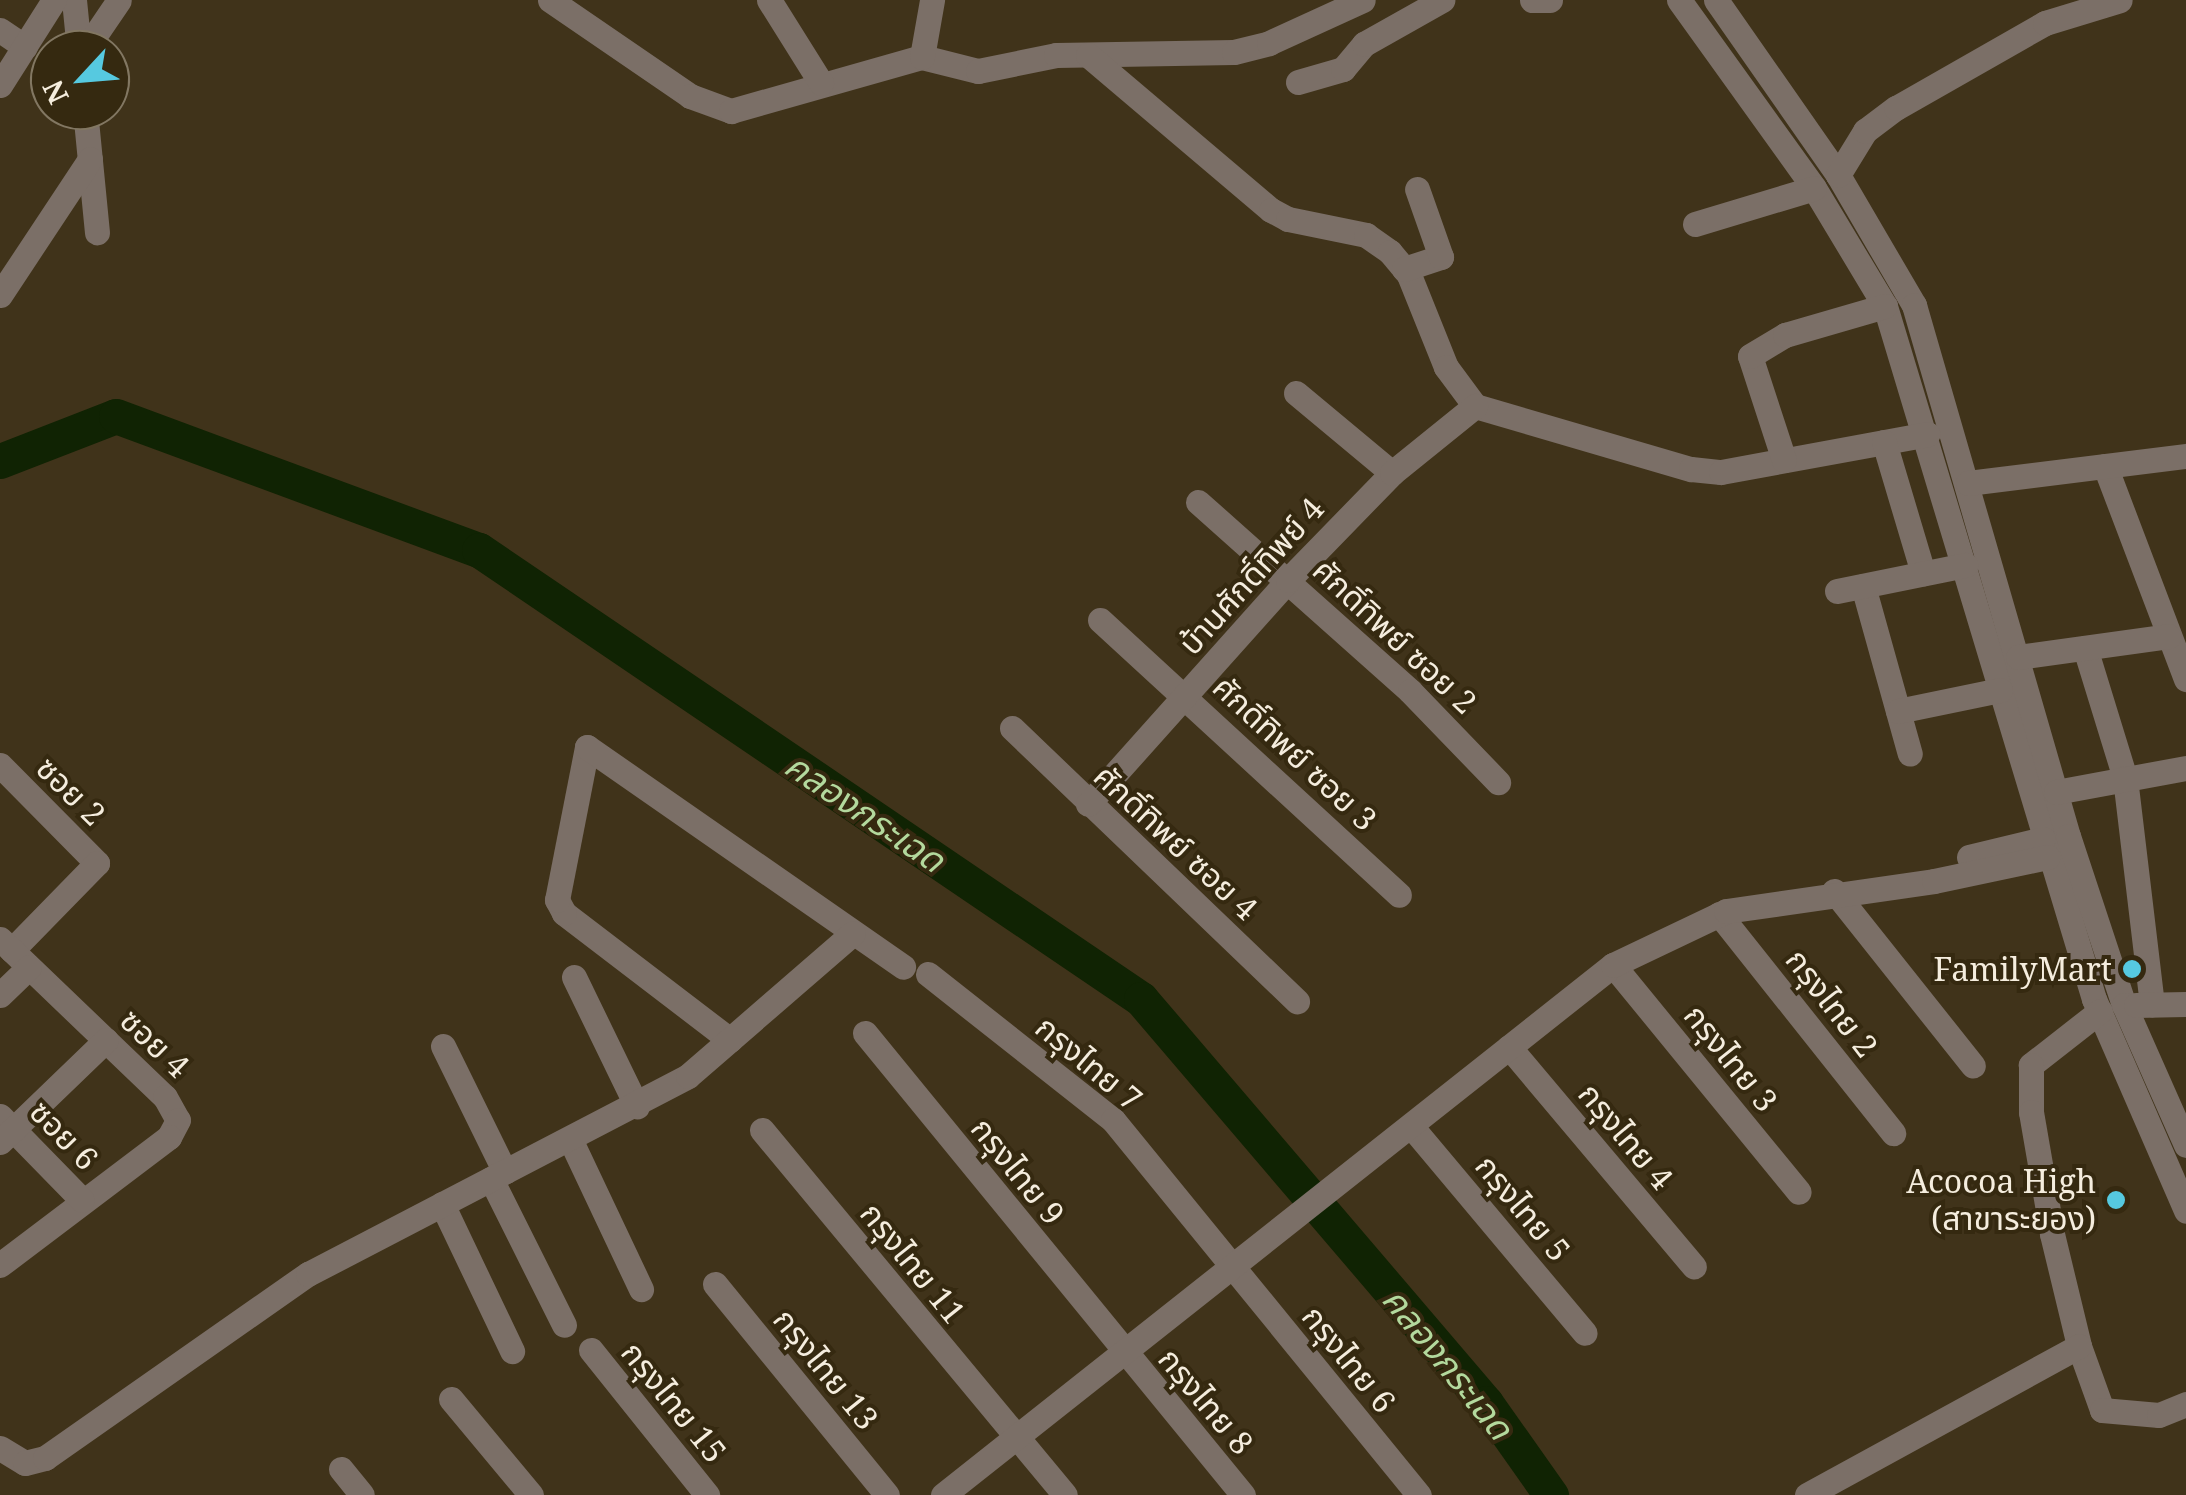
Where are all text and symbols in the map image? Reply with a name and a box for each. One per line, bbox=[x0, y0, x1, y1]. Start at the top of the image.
north arrow bbox=[30, 30, 130, 130]
text: N bbox=[33, 74, 77, 111]
street label: บ้านศักดิ์ทิพย์ 4 bbox=[1171, 490, 1331, 662]
street label: ศักดิ์ทิพย์ ซอย 2 bbox=[1305, 551, 1485, 721]
street label: ศักดิ์ทิพย์ ซอย 3 bbox=[1205, 668, 1385, 838]
water label: คลองกระเฉด bbox=[777, 743, 953, 881]
street label: ซอย 2 bbox=[29, 749, 113, 833]
street label: ศักดิ์ทิพย์ ซอย 4 bbox=[1086, 757, 1266, 927]
street label: กรุงไทย 2 bbox=[1778, 941, 1886, 1065]
place label: FamilyMart bbox=[1934, 950, 2112, 988]
marker: FamilyMart bbox=[2121, 958, 2143, 980]
street label: กรุงไทย 3 bbox=[1676, 997, 1786, 1119]
street label: ซอย 4 bbox=[112, 1001, 198, 1085]
street label: กรุงไทย 7 bbox=[1028, 1008, 1150, 1118]
street label: กรุงไทย 4 bbox=[1571, 1075, 1681, 1197]
street label: ซอย 6 bbox=[22, 1092, 106, 1178]
street label: กรุงไทย 9 bbox=[963, 1110, 1073, 1232]
street label: กรุงไทย 5 bbox=[1468, 1147, 1578, 1269]
place label: Acocoa High (สาขาระยอง) bbox=[1906, 1163, 2096, 1238]
marker: Acocoa High (สาขาระยอง) bbox=[2105, 1189, 2127, 1211]
street label: กรุงไทย 11 bbox=[853, 1195, 973, 1331]
water label: คลองกระเฉด bbox=[1374, 1279, 1522, 1447]
street label: กรุงไทย 6 bbox=[1294, 1298, 1404, 1420]
street label: กรุงไทย 13 bbox=[766, 1301, 886, 1437]
street label: กรุงไทย 15 bbox=[614, 1334, 734, 1470]
street label: กรุงไทย 8 bbox=[1151, 1340, 1261, 1462]

